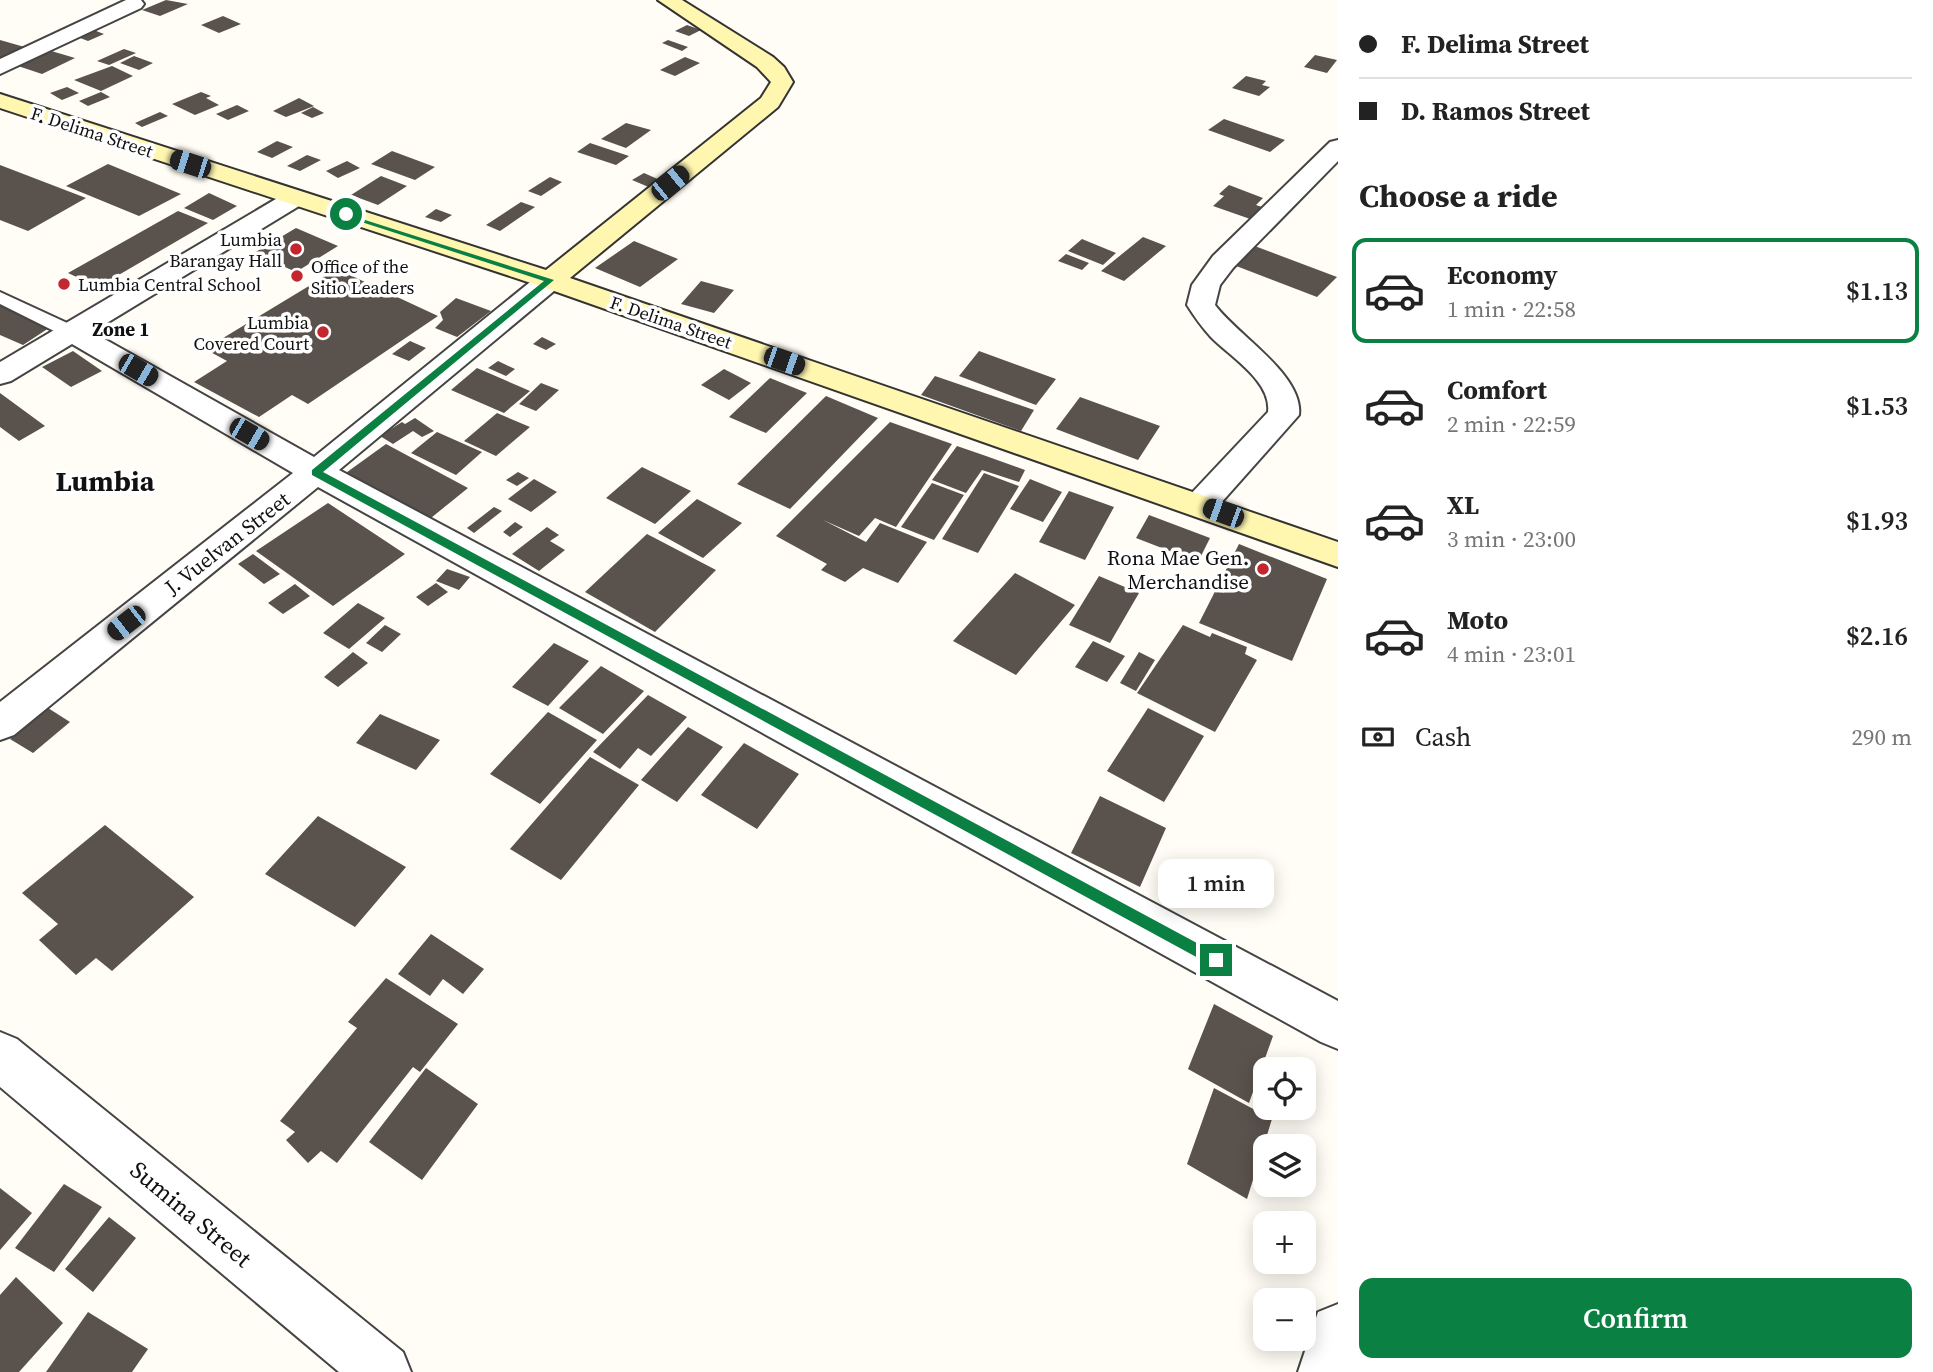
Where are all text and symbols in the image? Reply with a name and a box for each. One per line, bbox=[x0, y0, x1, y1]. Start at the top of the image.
text: F. Delima Street bbox=[1401, 26, 1589, 62]
text: D. Ramos Street bbox=[1401, 93, 1590, 129]
street label: F. Delima Street bbox=[28, 100, 156, 164]
car bbox=[167, 148, 214, 180]
car bbox=[648, 162, 693, 204]
text: Choose a ride bbox=[1359, 174, 1558, 218]
route start bbox=[330, 198, 362, 230]
place label: Lumbia Barangay Hall bbox=[169, 227, 283, 273]
marker: Lumbia Barangay Hall bbox=[288, 241, 304, 257]
place label: Office of the Sitio Leaders bbox=[311, 254, 415, 300]
text: Economy bbox=[1447, 257, 1558, 293]
icon: car bbox=[1363, 259, 1426, 322]
marker: Office of the Sitio Leaders bbox=[289, 268, 305, 284]
place label: Lumbia Central School bbox=[78, 272, 261, 297]
text: $1.13 bbox=[1846, 273, 1908, 309]
marker: Lumbia Central School bbox=[56, 276, 72, 292]
street label: F. Delima Street bbox=[607, 290, 735, 355]
text: 1 min · 22:58 bbox=[1447, 293, 1576, 325]
place label: Lumbia Covered Court bbox=[193, 310, 310, 356]
district label: Zone 1 bbox=[92, 316, 150, 342]
marker: Lumbia Covered Court bbox=[315, 324, 331, 340]
car bbox=[761, 344, 808, 378]
car bbox=[115, 350, 162, 390]
text: Comfort bbox=[1447, 372, 1547, 408]
icon: car bbox=[1363, 374, 1426, 437]
text: $1.53 bbox=[1846, 388, 1908, 424]
text: 2 min · 22:59 bbox=[1447, 408, 1576, 440]
car bbox=[226, 414, 273, 454]
district label: Lumbia bbox=[55, 462, 155, 500]
street label: J. Vuelvan Street bbox=[158, 485, 296, 602]
text: XL bbox=[1447, 487, 1479, 523]
icon: car bbox=[1363, 489, 1426, 552]
car bbox=[1200, 496, 1247, 530]
text: $1.93 bbox=[1846, 503, 1908, 539]
text: 3 min · 23:00 bbox=[1447, 523, 1576, 555]
place label: Rona Mae Gen. Merchandise bbox=[1107, 543, 1249, 596]
marker: Rona Mae Gen. Merchandise bbox=[1255, 561, 1271, 577]
car bbox=[103, 602, 150, 644]
text: Moto bbox=[1447, 602, 1508, 638]
icon: car bbox=[1363, 604, 1426, 667]
text: $2.16 bbox=[1846, 618, 1908, 654]
text: 4 min · 23:01 bbox=[1447, 638, 1576, 670]
icon: cash bbox=[1359, 718, 1397, 756]
text: Cash bbox=[1415, 719, 1471, 755]
text: 290 m bbox=[1851, 721, 1912, 753]
callout: 1 min bbox=[1158, 858, 1274, 908]
text: 1 min bbox=[1186, 867, 1246, 899]
route end bbox=[1200, 944, 1232, 976]
map controls bbox=[1253, 1057, 1316, 1351]
button: locate bbox=[1253, 1057, 1316, 1120]
button: layers bbox=[1253, 1134, 1316, 1197]
street label: Sumina Street bbox=[123, 1153, 259, 1275]
button: + bbox=[1253, 1211, 1316, 1274]
button: Confirm bbox=[1359, 1278, 1912, 1358]
button: − bbox=[1253, 1288, 1316, 1351]

